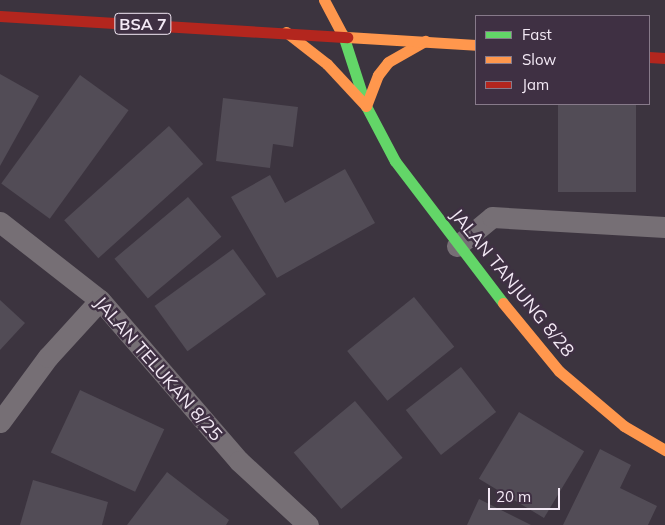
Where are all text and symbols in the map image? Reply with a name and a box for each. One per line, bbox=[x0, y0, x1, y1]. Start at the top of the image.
road number: BSA 7 bbox=[114, 10, 172, 38]
legend bbox=[475, 15, 650, 105]
text: Fast bbox=[522, 25, 552, 44]
text: Slow bbox=[522, 50, 556, 69]
text: Jam bbox=[522, 75, 549, 94]
street label: JALAN TANJUNG 8/28 bbox=[446, 205, 578, 361]
street label: JALAN TELUKAN 8/25 bbox=[90, 293, 226, 445]
scale bar bbox=[490, 478, 562, 510]
text: 20 m bbox=[496, 487, 531, 506]

